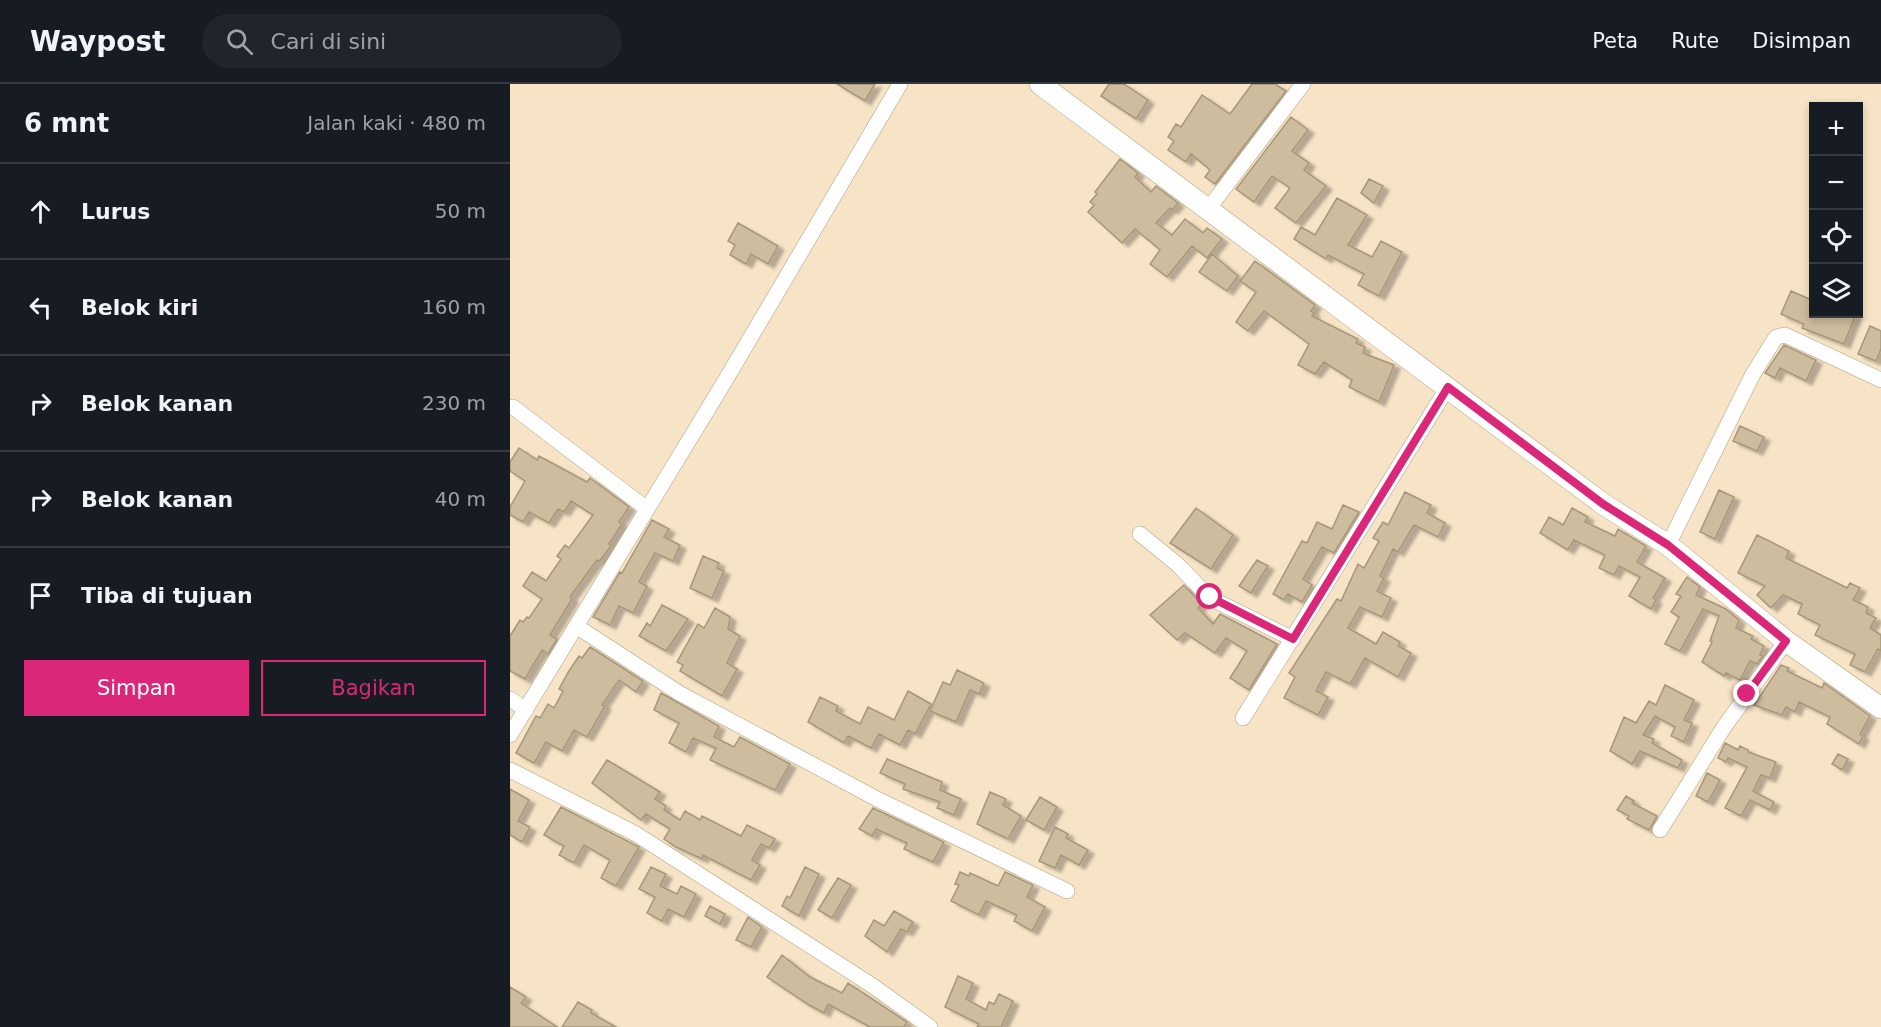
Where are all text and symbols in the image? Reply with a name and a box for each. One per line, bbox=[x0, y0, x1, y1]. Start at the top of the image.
search box bbox=[202, 14, 622, 68]
text: Waypost bbox=[30, 25, 166, 58]
icon: search bbox=[223, 25, 256, 58]
text: Cari di sini bbox=[271, 29, 386, 54]
text: Peta bbox=[1592, 29, 1638, 53]
text: Rute bbox=[1671, 29, 1719, 53]
text: Disimpan bbox=[1752, 29, 1851, 53]
map controls bbox=[1809, 102, 1863, 318]
button: + bbox=[1809, 102, 1863, 156]
text: 6 mnt bbox=[24, 108, 109, 138]
text: Jalan kaki · 480 m bbox=[307, 111, 486, 135]
button: − bbox=[1809, 156, 1863, 210]
icon: ahead bbox=[24, 195, 57, 228]
text: Lurus bbox=[81, 199, 150, 224]
text: 50 m bbox=[435, 199, 486, 223]
button: locate bbox=[1809, 210, 1863, 264]
button: layers bbox=[1809, 264, 1863, 318]
icon: left bbox=[24, 291, 57, 324]
text: Belok kiri bbox=[81, 295, 198, 320]
text: 160 m bbox=[422, 295, 486, 319]
icon: right bbox=[24, 387, 57, 420]
text: Belok kanan bbox=[81, 391, 233, 416]
text: 230 m bbox=[422, 391, 486, 415]
icon: right bbox=[24, 483, 57, 516]
text: Belok kanan bbox=[81, 487, 233, 512]
text: 40 m bbox=[435, 487, 486, 511]
icon: arrive bbox=[24, 579, 57, 612]
text: Tiba di tujuan bbox=[81, 583, 253, 608]
route start bbox=[1196, 583, 1222, 609]
button: Simpan bbox=[24, 660, 249, 716]
button: Bagikan bbox=[261, 660, 486, 716]
route end bbox=[1733, 680, 1759, 706]

